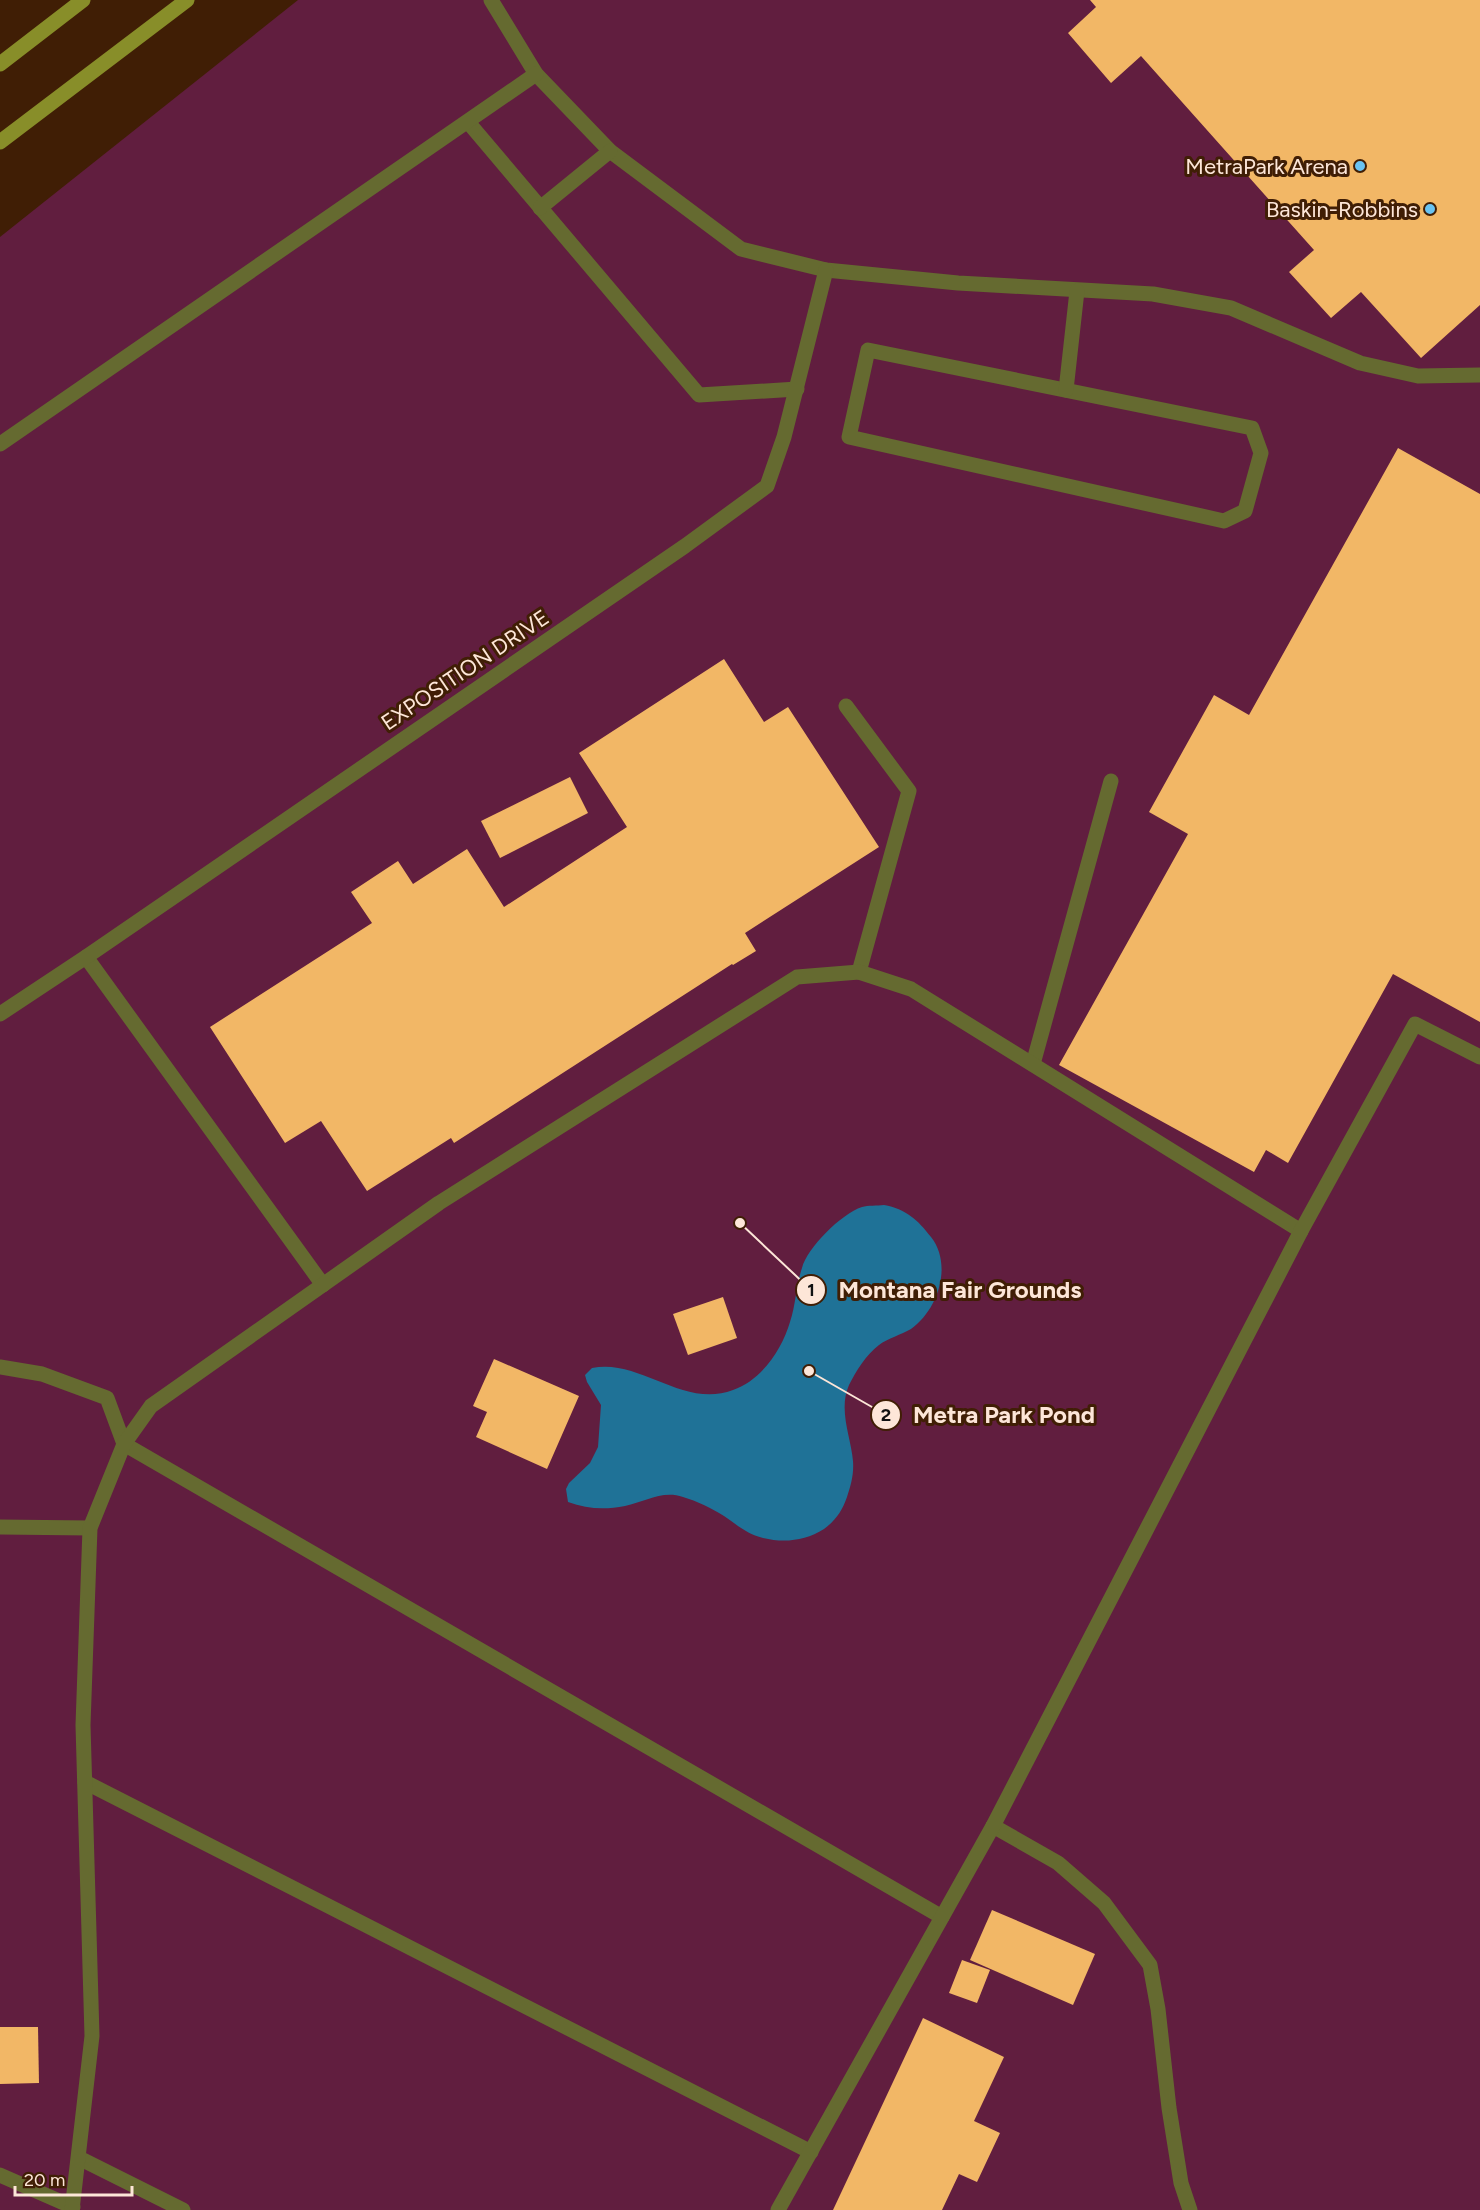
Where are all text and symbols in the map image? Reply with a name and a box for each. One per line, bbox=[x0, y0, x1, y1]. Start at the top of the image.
place label: MetraPark Arena bbox=[1185, 153, 1348, 180]
marker: MetraPark Arena bbox=[1353, 159, 1367, 173]
place label: Baskin-Robbins bbox=[1266, 196, 1418, 223]
marker: Baskin-Robbins bbox=[1423, 202, 1437, 216]
street label: EXPOSITION DRIVE bbox=[376, 604, 554, 736]
callout: Montana Fair Grounds bbox=[796, 1269, 1093, 1311]
text: Montana Fair Grounds bbox=[838, 1275, 1082, 1304]
text: 1 bbox=[807, 1279, 815, 1301]
callout: Metra Park Pond bbox=[871, 1394, 1107, 1436]
text: Metra Park Pond bbox=[913, 1400, 1095, 1429]
text: 2 bbox=[881, 1404, 891, 1426]
scale bar bbox=[15, 2159, 132, 2197]
text: 20 m bbox=[24, 2169, 65, 2191]

